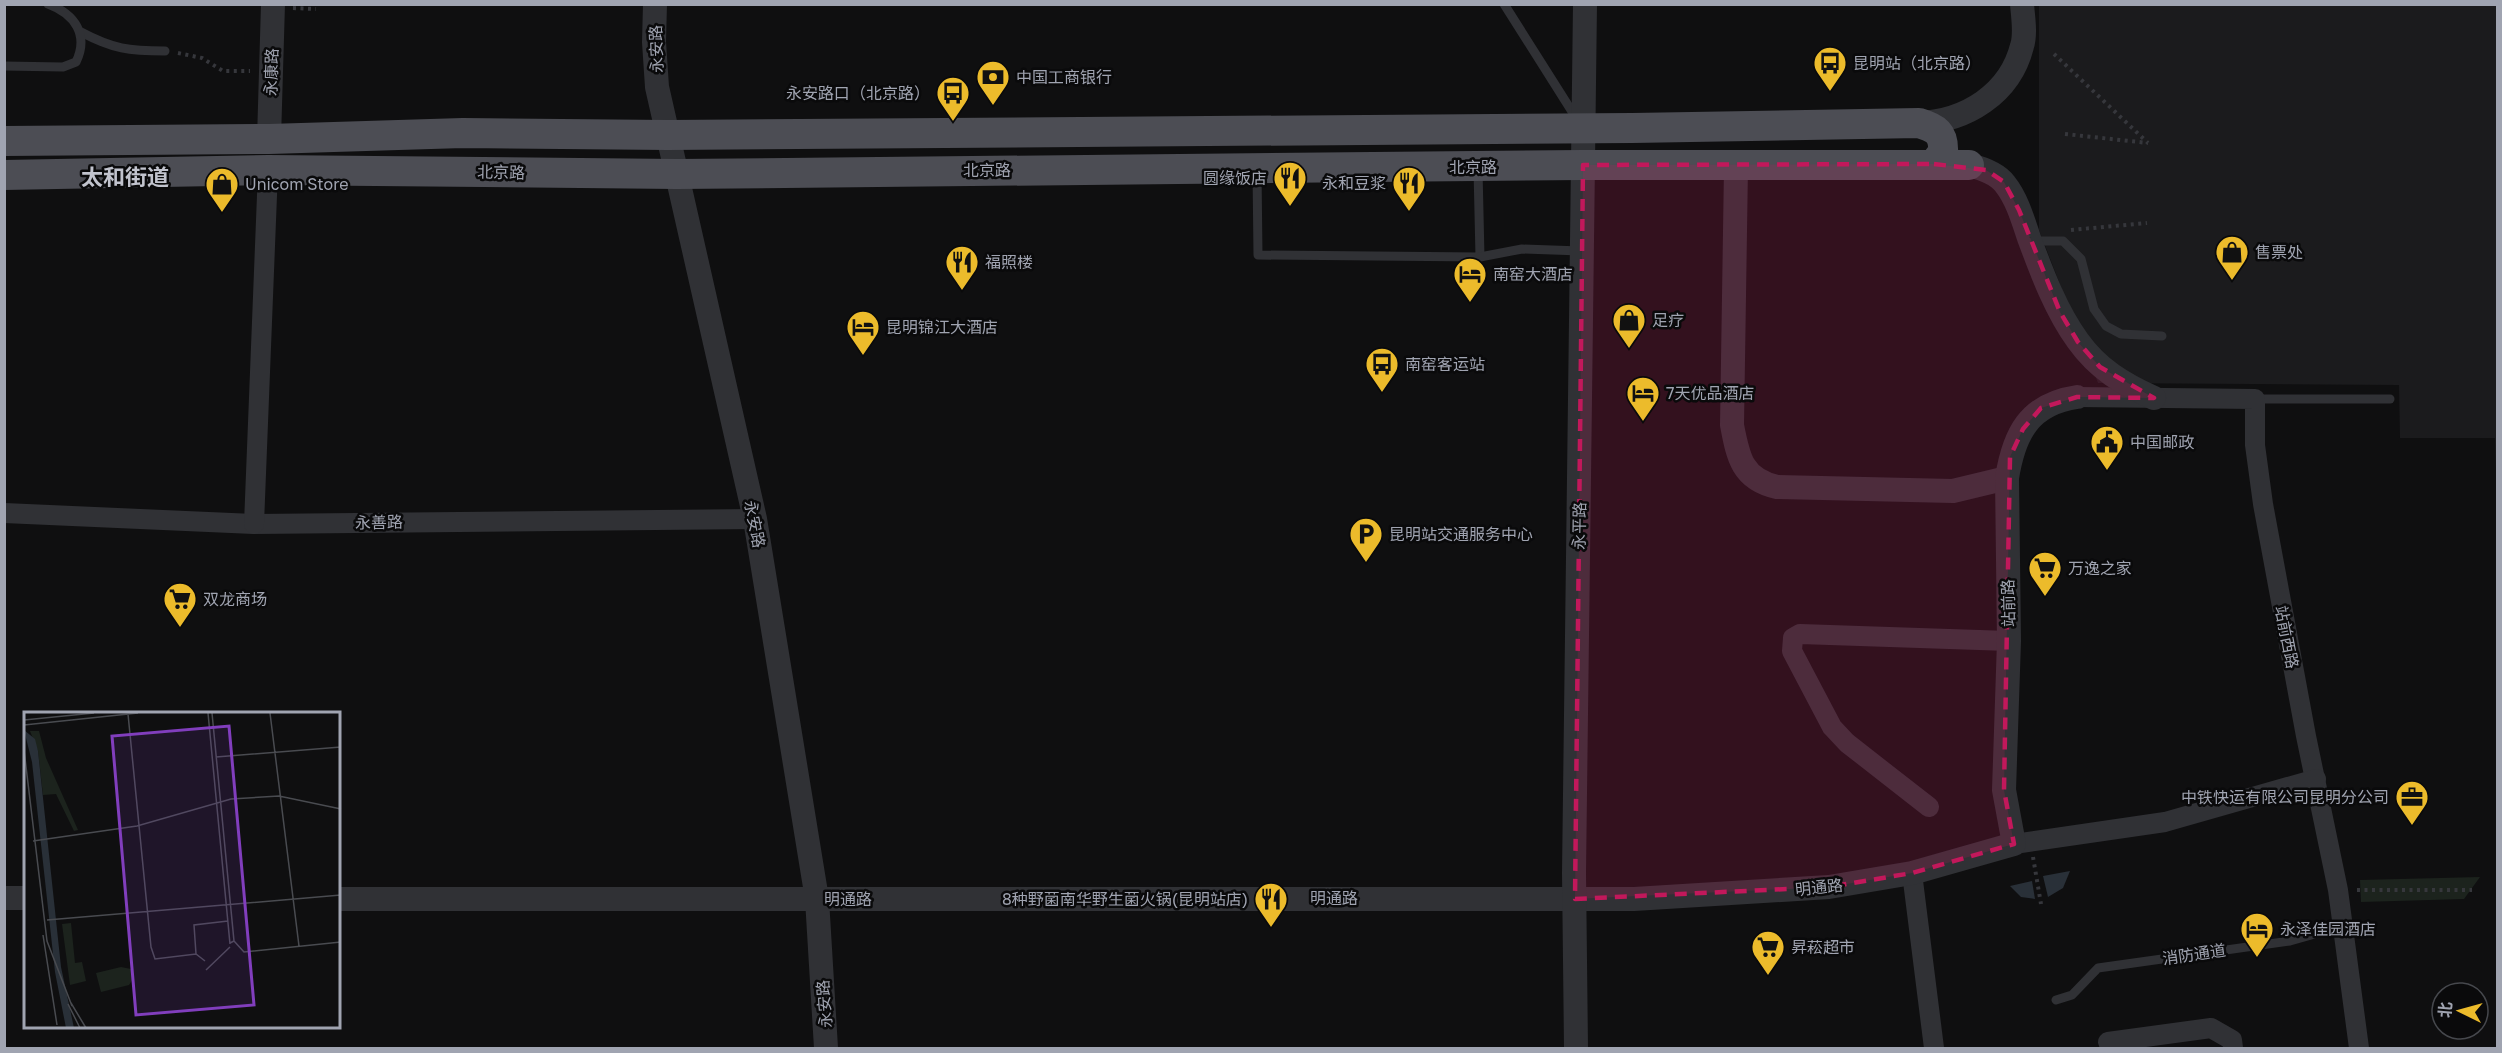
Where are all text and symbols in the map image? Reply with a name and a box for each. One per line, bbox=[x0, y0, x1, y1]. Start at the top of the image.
street label: 永安路 bbox=[645, 25, 667, 73]
bus stop icon: 昆明站（北京路） bbox=[1812, 45, 1848, 92]
street label: 永康路 bbox=[260, 48, 282, 96]
place label: 昆明站（北京路） bbox=[1853, 53, 1981, 73]
bank icon: 中国工商银行 bbox=[975, 59, 1011, 106]
place label: 中国工商银行 bbox=[1016, 67, 1112, 87]
bus stop icon: 永安路口（北京路） bbox=[935, 75, 971, 122]
place label: 永安路口（北京路） bbox=[786, 83, 930, 103]
street label: 北京路 bbox=[1449, 157, 1497, 177]
street label: 北京路 bbox=[963, 160, 1011, 180]
restaurant icon: 圆缘饭店 bbox=[1272, 160, 1308, 207]
street label: 北京路 bbox=[477, 162, 525, 182]
district label: 太和街道 bbox=[81, 163, 169, 190]
restaurant icon: 永和豆浆 bbox=[1391, 165, 1427, 212]
shop icon: Unicom Store bbox=[204, 166, 240, 213]
place label: 圆缘饭店 bbox=[1203, 168, 1267, 188]
place label: 永和豆浆 bbox=[1322, 173, 1386, 193]
place label: Unicom Store bbox=[245, 174, 349, 194]
shop icon: 售票处 bbox=[2214, 234, 2250, 281]
place label: 售票处 bbox=[2255, 242, 2303, 262]
restaurant icon: 福照楼 bbox=[944, 244, 980, 291]
place label: 福照楼 bbox=[985, 252, 1033, 272]
hotel icon: 南窑大酒店 bbox=[1452, 256, 1488, 303]
place label: 南窑大酒店 bbox=[1493, 264, 1573, 284]
shop icon: 足疗 bbox=[1611, 302, 1647, 349]
hotel icon: 昆明锦江大酒店 bbox=[845, 309, 881, 356]
place label: 足疗 bbox=[1652, 310, 1684, 330]
place label: 昆明锦江大酒店 bbox=[886, 317, 998, 337]
bus stop icon: 南窑客运站 bbox=[1364, 346, 1400, 393]
place label: 南窑客运站 bbox=[1405, 354, 1485, 374]
hotel icon: 7天优品酒店 bbox=[1625, 375, 1661, 422]
place label: 7天优品酒店 bbox=[1666, 383, 1754, 403]
public building icon: 中国邮政 bbox=[2089, 424, 2125, 471]
place label: 中国邮政 bbox=[2130, 432, 2194, 452]
street label: 永安路 bbox=[741, 499, 769, 549]
street label: 永平路 bbox=[1569, 502, 1589, 550]
street label: 永善路 bbox=[355, 512, 403, 532]
parking icon: 昆明站交通服务中心 bbox=[1348, 516, 1384, 563]
place label: 昆明站交通服务中心 bbox=[1389, 524, 1533, 544]
supermarket icon: 万逸之家 bbox=[2027, 550, 2063, 597]
place label: 万逸之家 bbox=[2068, 558, 2132, 578]
street label: 站前路 bbox=[1998, 579, 2018, 627]
supermarket icon: 双龙商场 bbox=[162, 581, 198, 628]
place label: 双龙商场 bbox=[203, 589, 267, 609]
street label: 站前西路 bbox=[2271, 604, 2303, 670]
inset map bbox=[24, 712, 340, 1029]
office icon: 中铁快运有限公司昆明分公司 bbox=[2394, 779, 2430, 826]
place label: 中铁快运有限公司昆明分公司 bbox=[2181, 787, 2389, 807]
street label: 明通路 bbox=[1794, 875, 1844, 899]
restaurant icon: 8种野菌南华野生菌火锅(昆明站店) bbox=[1253, 881, 1289, 928]
street label: 明通路 bbox=[1310, 888, 1358, 908]
street label: 明通路 bbox=[824, 889, 872, 909]
place label: 8种野菌南华野生菌火锅(昆明站店) bbox=[1002, 889, 1248, 909]
hotel icon: 永泽佳园酒店 bbox=[2239, 911, 2275, 958]
place label: 永泽佳园酒店 bbox=[2280, 919, 2376, 939]
supermarket icon: 昇菘超市 bbox=[1750, 929, 1786, 976]
place label: 昇菘超市 bbox=[1791, 937, 1855, 957]
street label: 消防通道 bbox=[2161, 940, 2227, 968]
street label: 永安路 bbox=[812, 979, 836, 1029]
north arrow bbox=[2430, 981, 2490, 1041]
text: 北 bbox=[2434, 1001, 2456, 1019]

